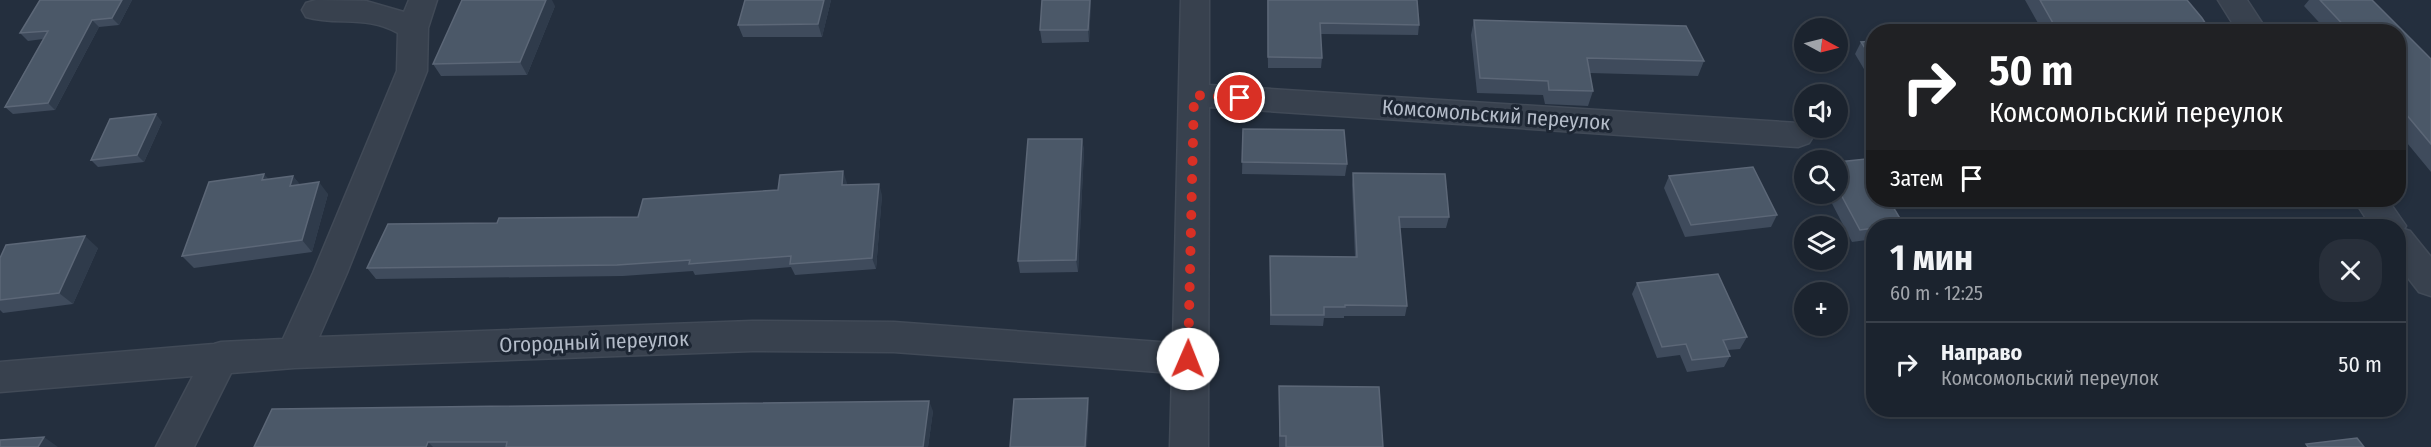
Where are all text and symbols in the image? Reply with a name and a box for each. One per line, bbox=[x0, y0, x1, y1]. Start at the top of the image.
north arrow bbox=[1794, 18, 1848, 72]
map controls bbox=[1794, 18, 1848, 336]
text: 50 m bbox=[1989, 46, 2073, 96]
icon: right bbox=[1890, 48, 1968, 126]
pin bbox=[1214, 72, 1265, 123]
icon: arrive bbox=[1223, 81, 1256, 114]
button: sound bbox=[1794, 84, 1848, 138]
street label: Комсомольский переулок bbox=[1381, 94, 1611, 136]
text: Комсомольский переулок bbox=[1989, 97, 2283, 129]
button: search bbox=[1794, 150, 1848, 204]
icon: arrive bbox=[1955, 162, 1988, 195]
text: Затем bbox=[1890, 165, 1943, 192]
button: layers bbox=[1794, 216, 1848, 270]
text: 1 мин bbox=[1890, 236, 1973, 280]
button: close bbox=[2319, 239, 2382, 302]
text: 60 m · 12:25 bbox=[1890, 281, 1983, 305]
button: + bbox=[1794, 282, 1848, 336]
street label: Огородный переулок bbox=[499, 326, 689, 358]
position arrow bbox=[1156, 327, 1220, 391]
text: Направо bbox=[1941, 339, 2022, 366]
icon: right bbox=[1890, 348, 1923, 381]
text: 50 m bbox=[2338, 351, 2382, 378]
text: Комсомольский переулок bbox=[1941, 366, 2159, 390]

